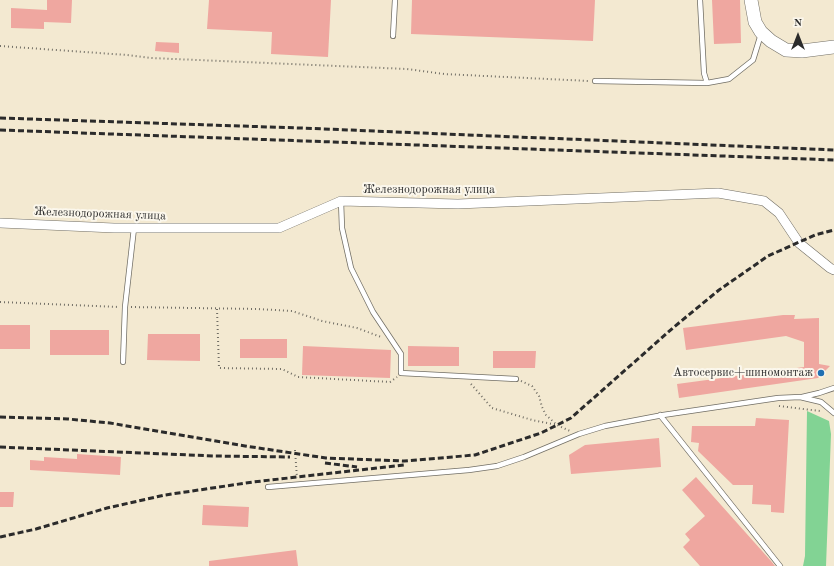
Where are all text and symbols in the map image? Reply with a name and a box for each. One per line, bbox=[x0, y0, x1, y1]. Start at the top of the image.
north arrow bbox=[778, 16, 818, 56]
text: N bbox=[794, 18, 802, 29]
street label: Железнодорожная улица bbox=[363, 183, 495, 197]
street label: Железнодорожная улица bbox=[34, 205, 166, 223]
place label: Автосервис+шиномонтаж bbox=[673, 366, 813, 380]
marker: Автосервис+шиномонтаж bbox=[816, 368, 826, 378]

